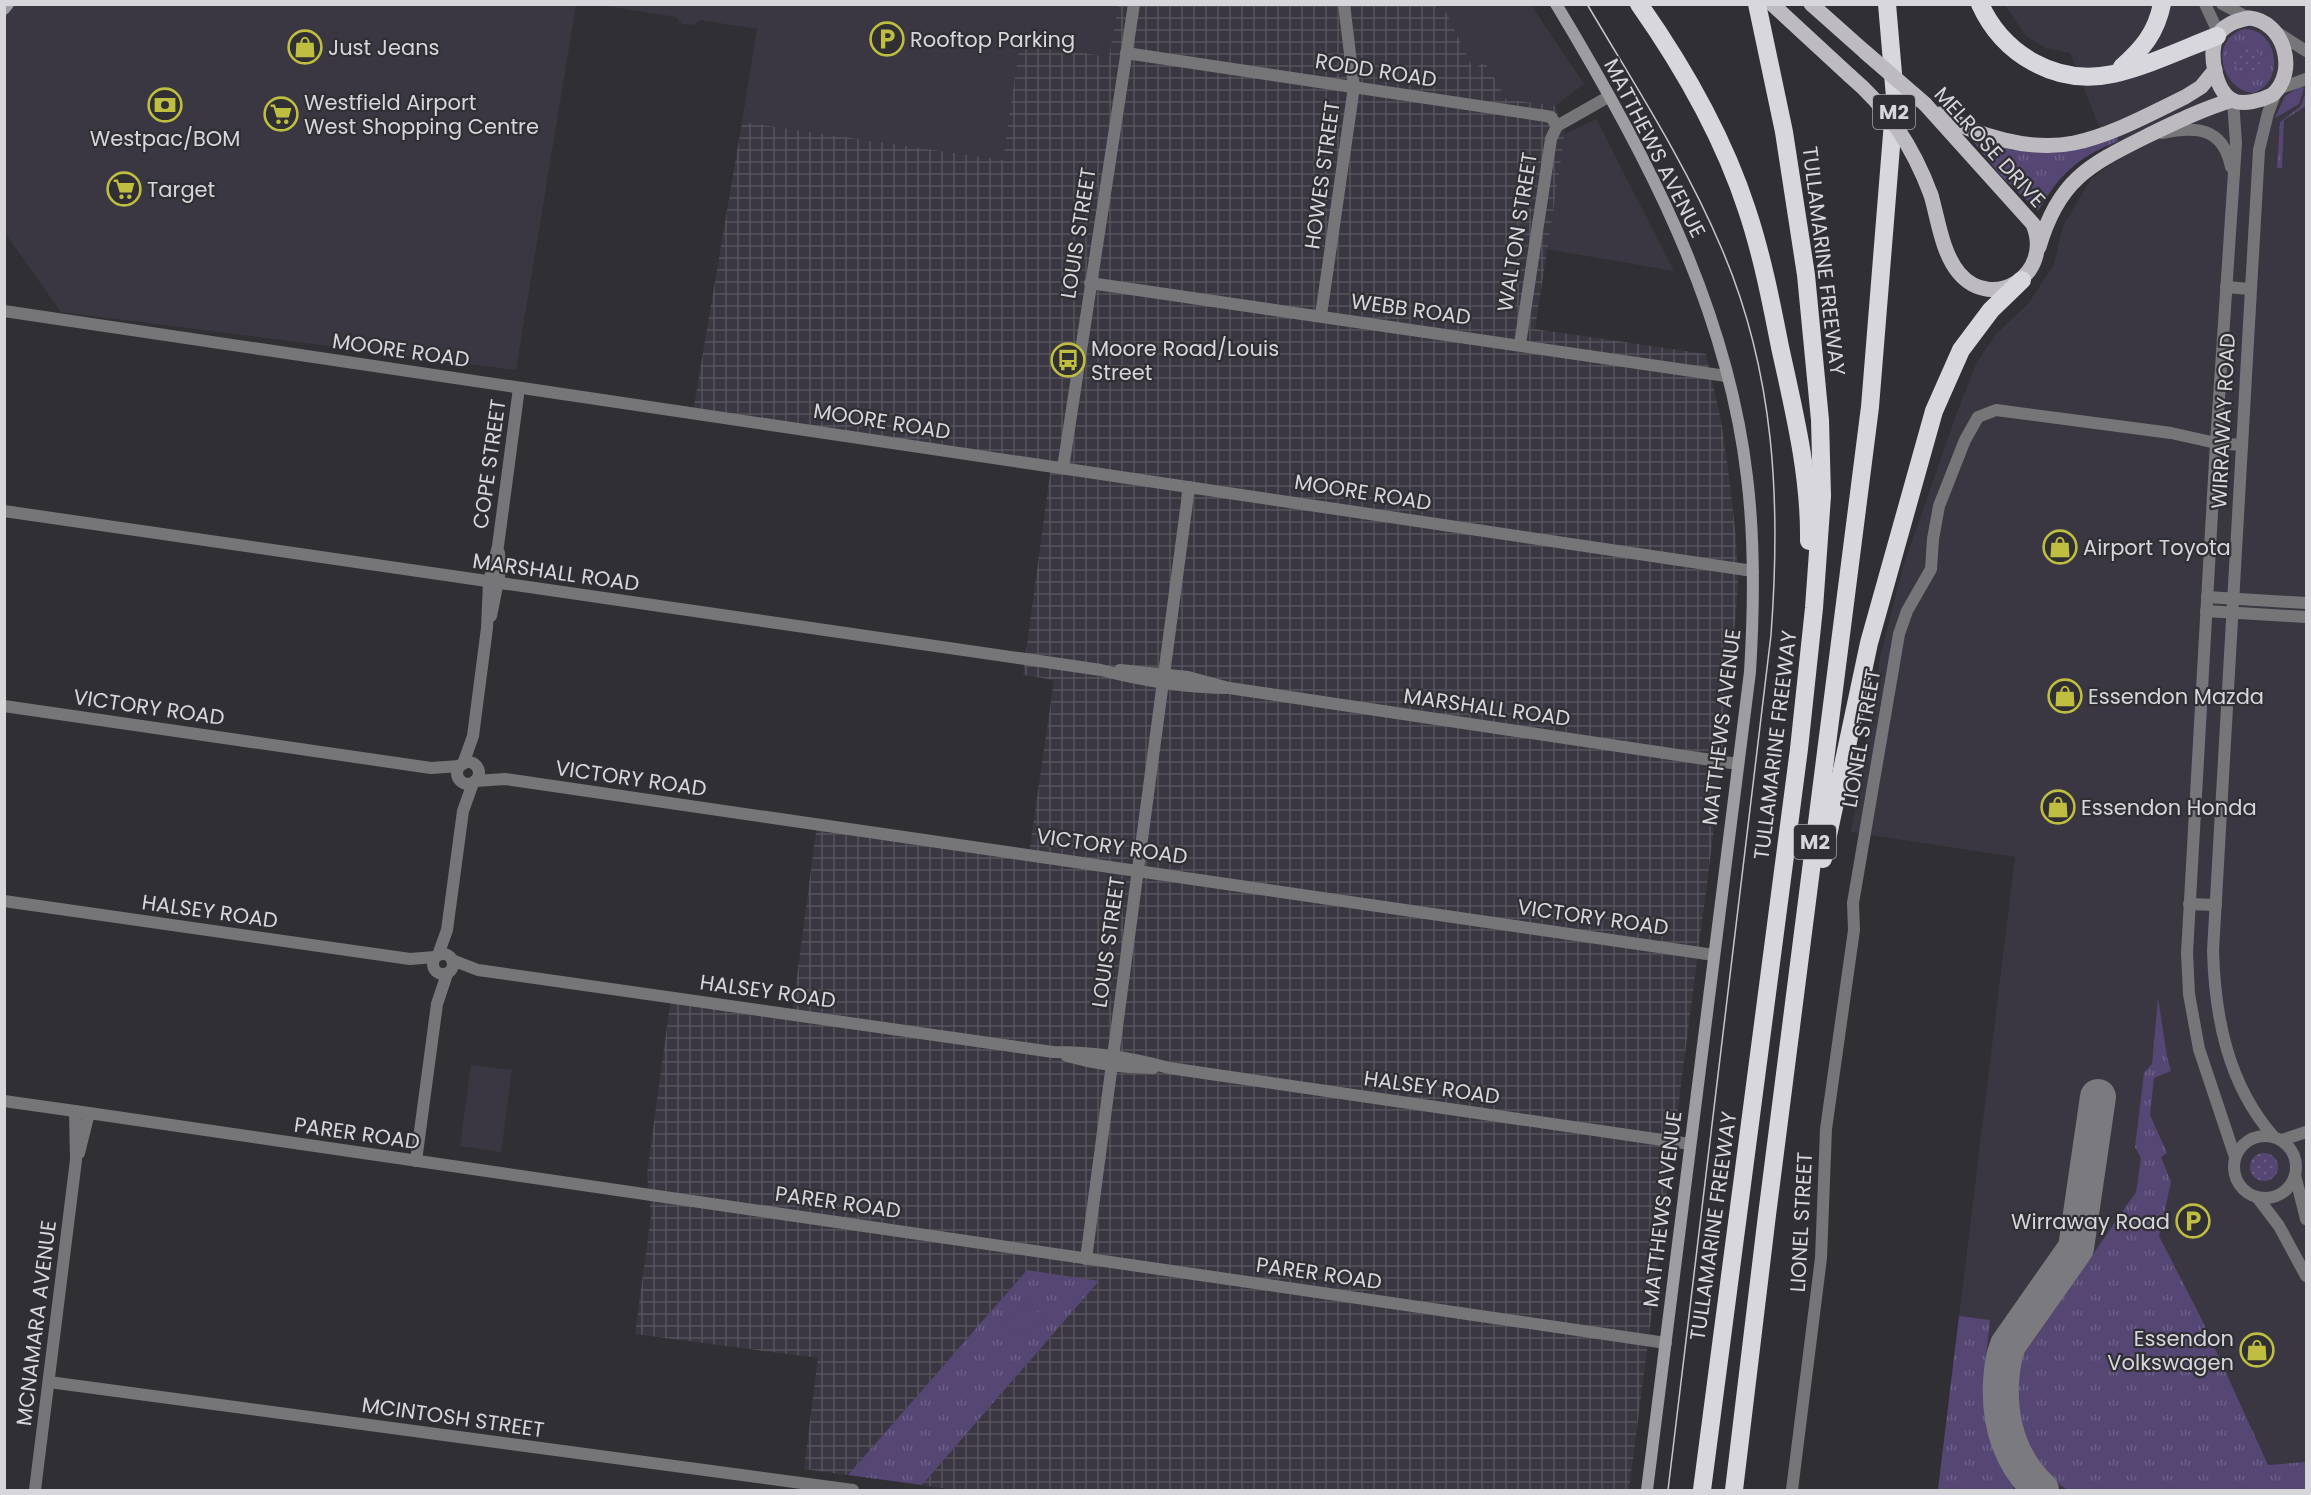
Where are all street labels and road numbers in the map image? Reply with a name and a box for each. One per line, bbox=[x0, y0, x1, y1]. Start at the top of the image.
street label: RODD ROAD bbox=[1313, 46, 1439, 94]
street label: MATTHEWS AVENUE bbox=[1597, 53, 1713, 243]
street label: MELROSE DRIVE bbox=[1928, 80, 2052, 214]
road number: M2 bbox=[1873, 95, 1915, 129]
street label: HOWES STREET bbox=[1297, 99, 1347, 251]
street label: TULLAMARINE FREEWAY bbox=[1796, 145, 1852, 377]
street label: WALTON STREET bbox=[1490, 150, 1544, 314]
street label: LOUIS STREET bbox=[1053, 165, 1103, 301]
street label: WEBB ROAD bbox=[1349, 286, 1473, 332]
street label: MOORE ROAD bbox=[330, 326, 472, 374]
street label: WIRRAWAY ROAD bbox=[2204, 332, 2242, 510]
street label: MOORE ROAD bbox=[811, 396, 953, 446]
street label: COPE STREET bbox=[466, 397, 512, 531]
street label: MOORE ROAD bbox=[1292, 467, 1434, 517]
street label: MARSHALL ROAD bbox=[471, 546, 641, 598]
street label: MATTHEWS AVENUE bbox=[1695, 627, 1747, 827]
street label: TULLAMARINE FREEWAY bbox=[1747, 629, 1803, 861]
street label: LIONEL STREET bbox=[1835, 666, 1887, 810]
street label: MARSHALL ROAD bbox=[1402, 681, 1572, 733]
street label: VICTORY ROAD bbox=[72, 682, 226, 732]
street label: VICTORY ROAD bbox=[554, 753, 708, 803]
street label: VICTORY ROAD bbox=[1035, 821, 1189, 871]
road number: M2 bbox=[1794, 825, 1836, 859]
street label: LOUIS STREET bbox=[1084, 875, 1132, 1009]
street label: HALSEY ROAD bbox=[140, 887, 280, 935]
street label: VICTORY ROAD bbox=[1516, 892, 1670, 942]
street label: HALSEY ROAD bbox=[698, 967, 838, 1015]
street label: HALSEY ROAD bbox=[1362, 1063, 1502, 1111]
street label: MATTHEWS AVENUE bbox=[1636, 1109, 1688, 1309]
street label: PARER ROAD bbox=[292, 1110, 422, 1156]
street label: TULLAMARINE FREEWAY bbox=[1683, 1110, 1743, 1342]
street label: LIONEL STREET bbox=[1783, 1151, 1819, 1293]
street label: PARER ROAD bbox=[773, 1179, 903, 1225]
street label: MCNAMARA AVENUE bbox=[9, 1219, 63, 1427]
street label: PARER ROAD bbox=[1254, 1250, 1384, 1296]
street label: MCINTOSH STREET bbox=[360, 1390, 546, 1444]

